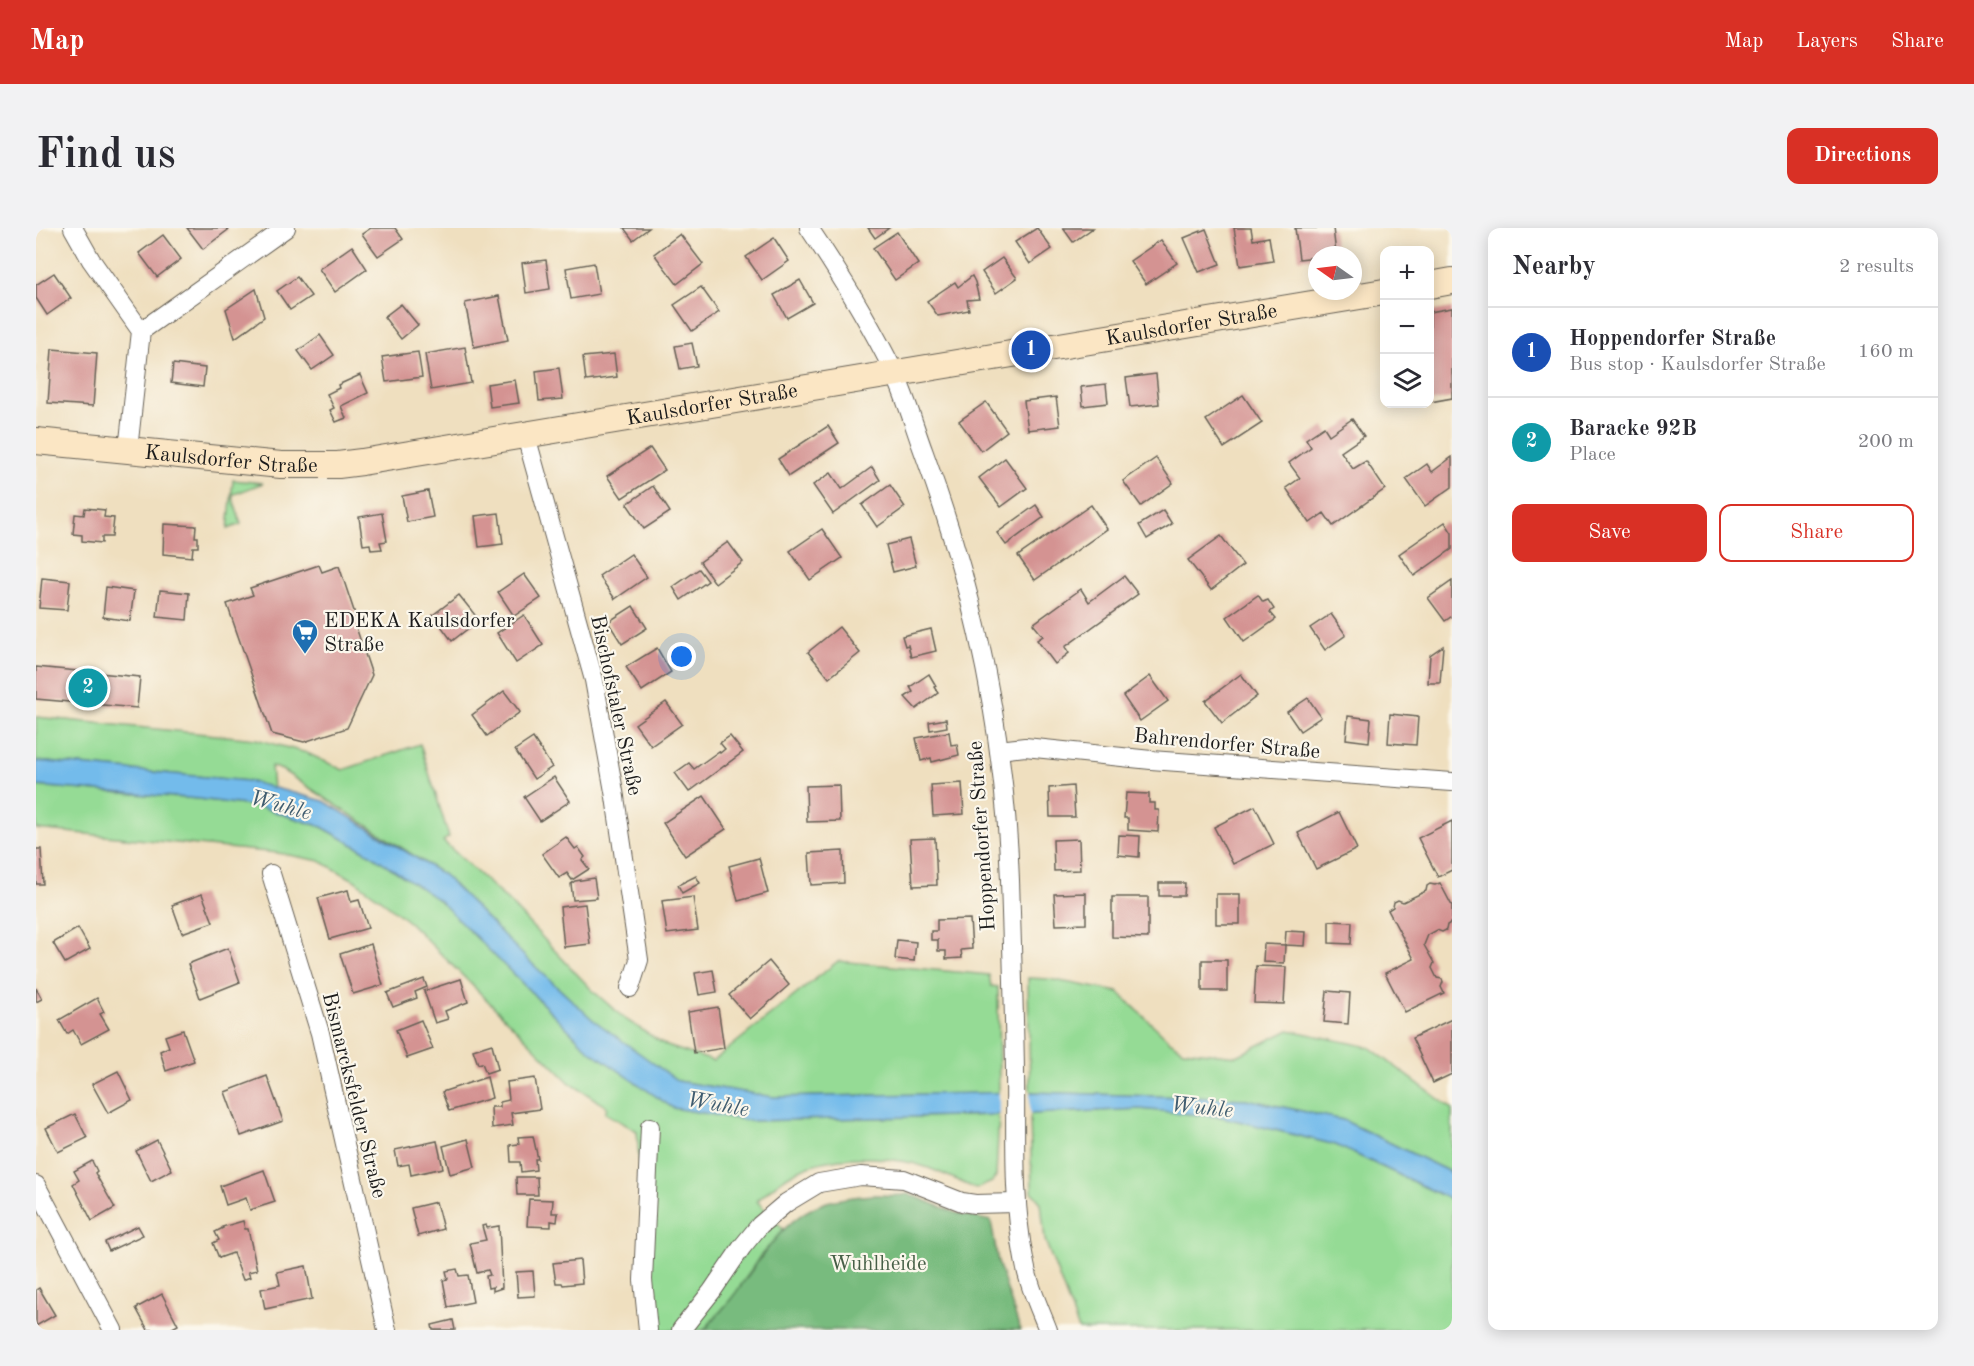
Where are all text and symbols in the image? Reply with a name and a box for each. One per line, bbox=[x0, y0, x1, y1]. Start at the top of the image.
text: Map bbox=[30, 28, 84, 56]
text: Map bbox=[1724, 31, 1763, 52]
text: Layers bbox=[1796, 31, 1858, 52]
text: Share bbox=[1891, 31, 1944, 52]
button: Directions bbox=[1787, 128, 1938, 184]
text: Find us bbox=[36, 135, 175, 177]
north arrow bbox=[1308, 246, 1362, 300]
map controls bbox=[1380, 246, 1434, 408]
button: + bbox=[1380, 246, 1434, 300]
text: Nearby bbox=[1512, 254, 1596, 280]
text: 2 results bbox=[1839, 257, 1914, 277]
button: − bbox=[1380, 300, 1434, 354]
street label: Kaulsdorfer Straße bbox=[1104, 301, 1279, 350]
pin: 1 bbox=[1012, 328, 1050, 372]
text: Hoppendorfer Straße bbox=[1569, 328, 1776, 350]
text: 1 bbox=[1526, 342, 1537, 362]
text: 160 m bbox=[1858, 342, 1914, 362]
button: layers bbox=[1380, 354, 1434, 408]
text: Bus stop · Kaulsdorfer Straße bbox=[1569, 355, 1826, 375]
street label: Kaulsdorfer Straße bbox=[625, 381, 799, 430]
text: Baracke 92B bbox=[1569, 418, 1697, 440]
text: 2 bbox=[1526, 432, 1537, 452]
text: 200 m bbox=[1858, 432, 1914, 452]
street label: Kaulsdorfer Straße bbox=[144, 443, 318, 477]
text: Place bbox=[1569, 445, 1616, 465]
button: Save bbox=[1512, 504, 1707, 562]
button: Share bbox=[1719, 504, 1914, 562]
place label: EDEKA Kaulsdorfer Straße bbox=[324, 611, 515, 656]
street label: Bischofstaler Straße bbox=[586, 613, 645, 797]
supermarket icon: EDEKA Kaulsdorfer Straße bbox=[290, 617, 320, 655]
your location bbox=[667, 642, 696, 671]
pin: 2 bbox=[68, 666, 108, 710]
street label: Bahrendorfer Straße bbox=[1133, 726, 1321, 763]
street label: Hoppendorfer Straße bbox=[965, 740, 1000, 932]
water label: Wuhle bbox=[247, 787, 314, 825]
street label: Bismarcksfelder Straße bbox=[318, 990, 389, 1201]
water label: Wuhle bbox=[685, 1089, 751, 1121]
water label: Wuhle bbox=[1169, 1094, 1234, 1122]
park label: Wuhlheide bbox=[829, 1254, 927, 1275]

